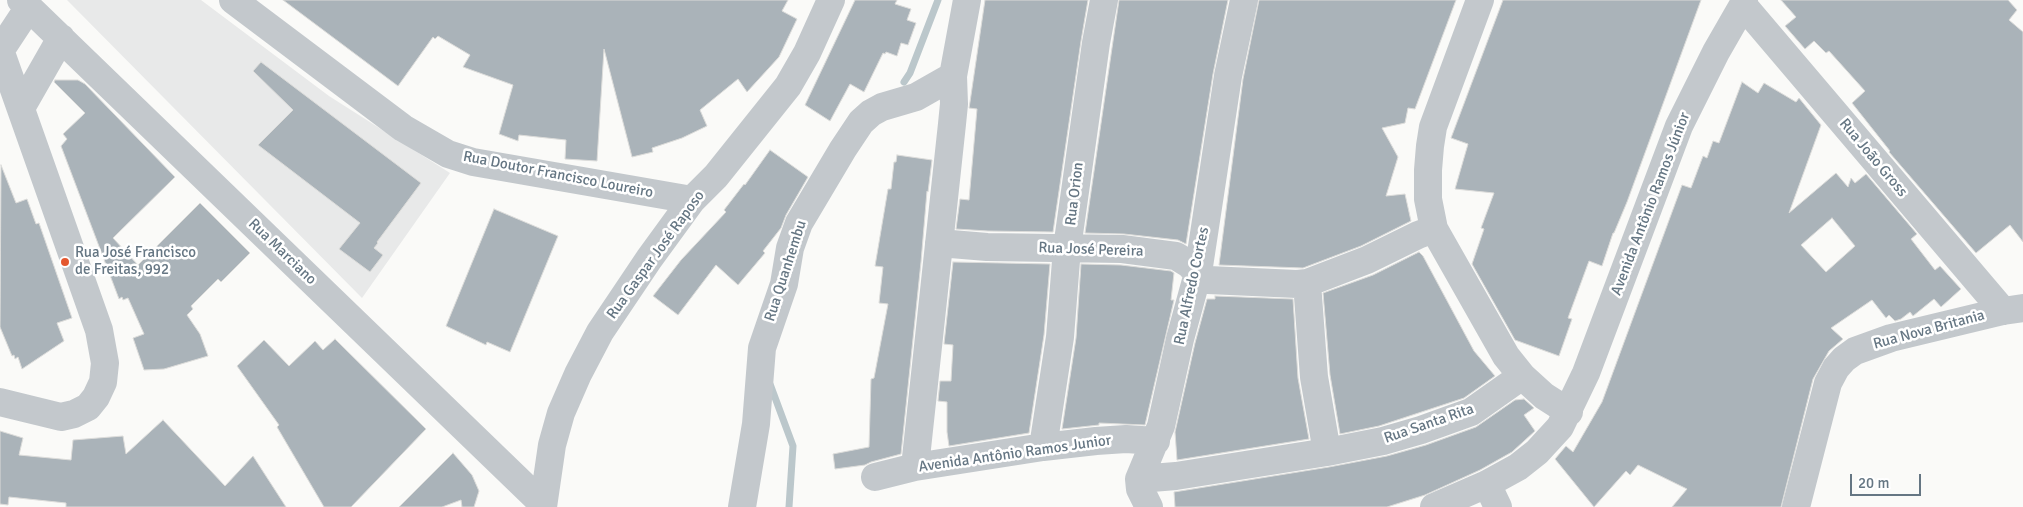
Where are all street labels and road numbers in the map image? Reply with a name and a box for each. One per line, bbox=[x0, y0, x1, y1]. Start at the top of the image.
street label: Avenida Antônio Ramos Júnior bbox=[1608, 110, 1694, 298]
street label: Rua João Gross bbox=[1835, 115, 1911, 201]
street label: Rua Doutor Francisco Loureiro bbox=[461, 148, 655, 202]
street label: Rua Orion bbox=[1062, 161, 1088, 227]
street label: Rua Gaspar José Raposo bbox=[603, 187, 709, 323]
street label: Rua Marciano bbox=[244, 215, 320, 289]
street label: Rua Quanhembu bbox=[761, 218, 811, 324]
street label: Rua Alfredo Cortes bbox=[1171, 225, 1213, 347]
street label: Rua José Pereira bbox=[1038, 239, 1144, 261]
street label: Rua Nova Britania bbox=[1871, 306, 1987, 354]
street label: Rua Santa Rita bbox=[1382, 400, 1476, 448]
street label: Avenida Antônio Ramos Junior bbox=[917, 432, 1113, 476]

